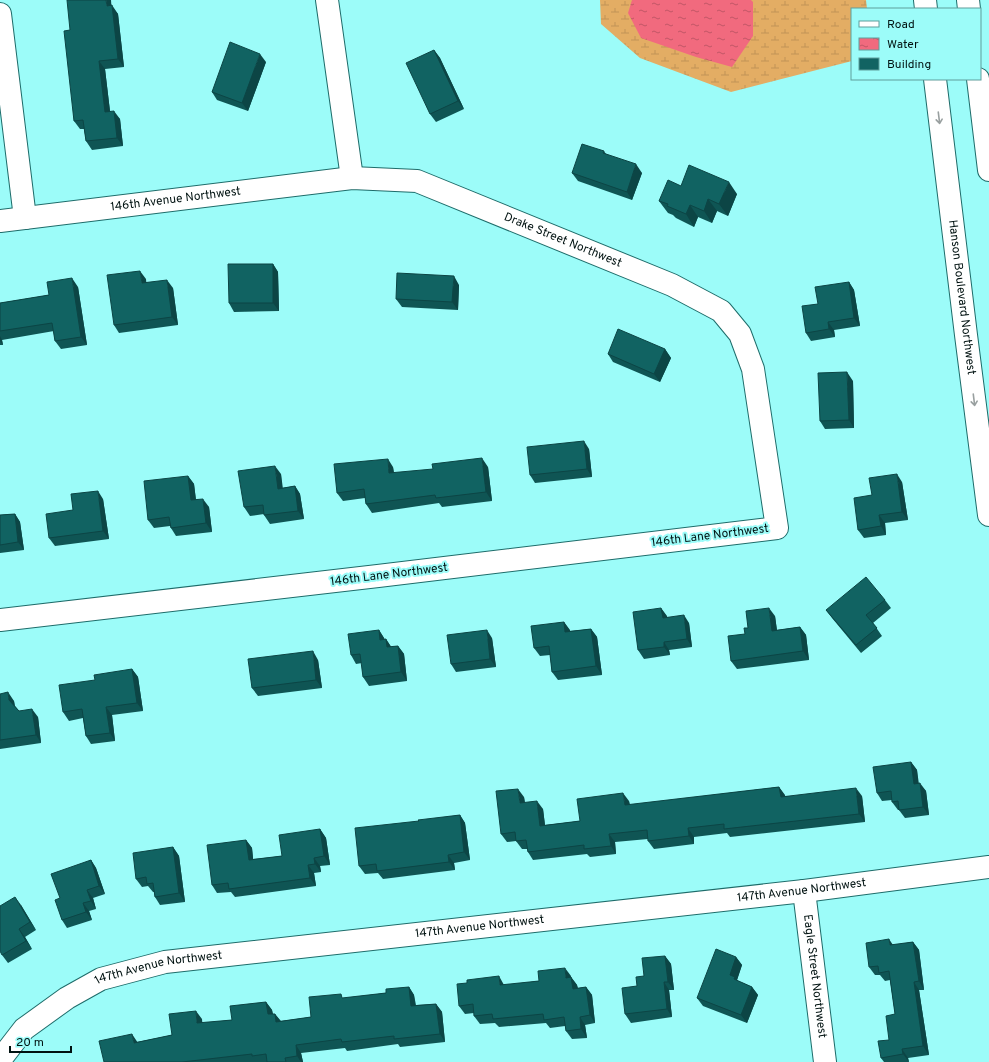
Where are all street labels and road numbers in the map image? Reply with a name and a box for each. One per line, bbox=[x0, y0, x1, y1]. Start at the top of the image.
street label: 146th Avenue Northwest bbox=[110, 184, 242, 215]
street label: Drake Street Northwest bbox=[501, 209, 624, 272]
street label: Hanson Boulevard Northwest bbox=[944, 219, 979, 376]
street label: 146th Lane Northwest bbox=[651, 521, 769, 551]
street label: 146th Lane Northwest bbox=[330, 560, 448, 590]
street label: 147th Avenue Northwest bbox=[736, 875, 867, 906]
street label: 147th Avenue Northwest bbox=[414, 912, 545, 942]
street label: Eagle Street Northwest bbox=[799, 914, 830, 1039]
street label: 147th Avenue Northwest bbox=[92, 948, 223, 989]

